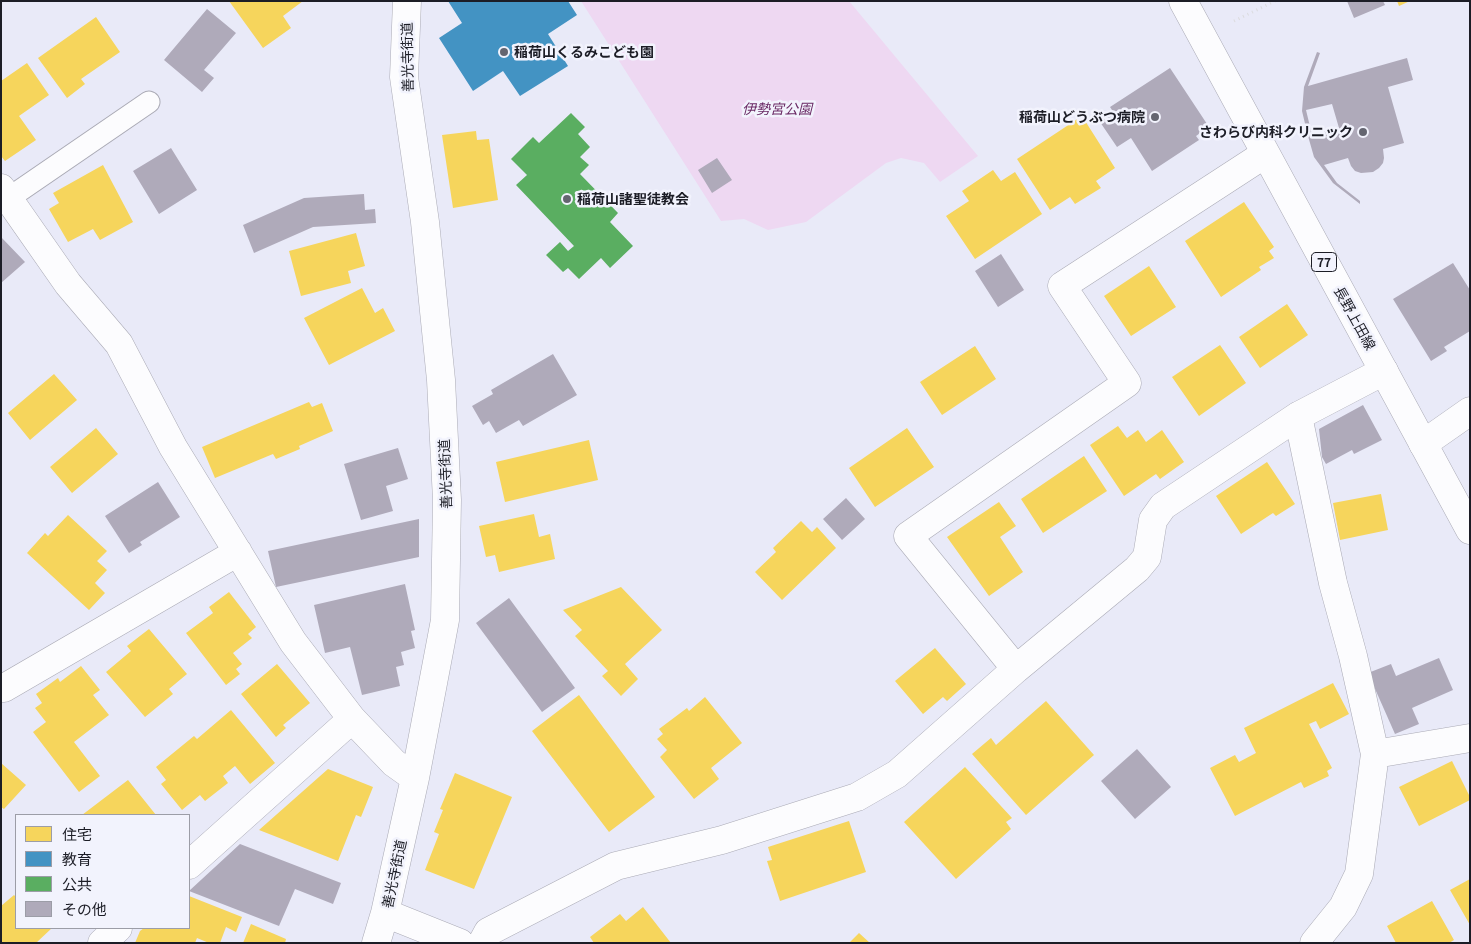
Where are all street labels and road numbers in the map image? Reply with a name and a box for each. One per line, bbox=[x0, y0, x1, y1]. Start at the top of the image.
street label: 善光寺街道 bbox=[398, 22, 416, 92]
road number: 77 bbox=[1312, 252, 1336, 272]
street label: 長野上田線 bbox=[1331, 283, 1379, 353]
street label: 善光寺街道 bbox=[435, 439, 455, 509]
street label: 善光寺街道 bbox=[379, 838, 409, 910]

